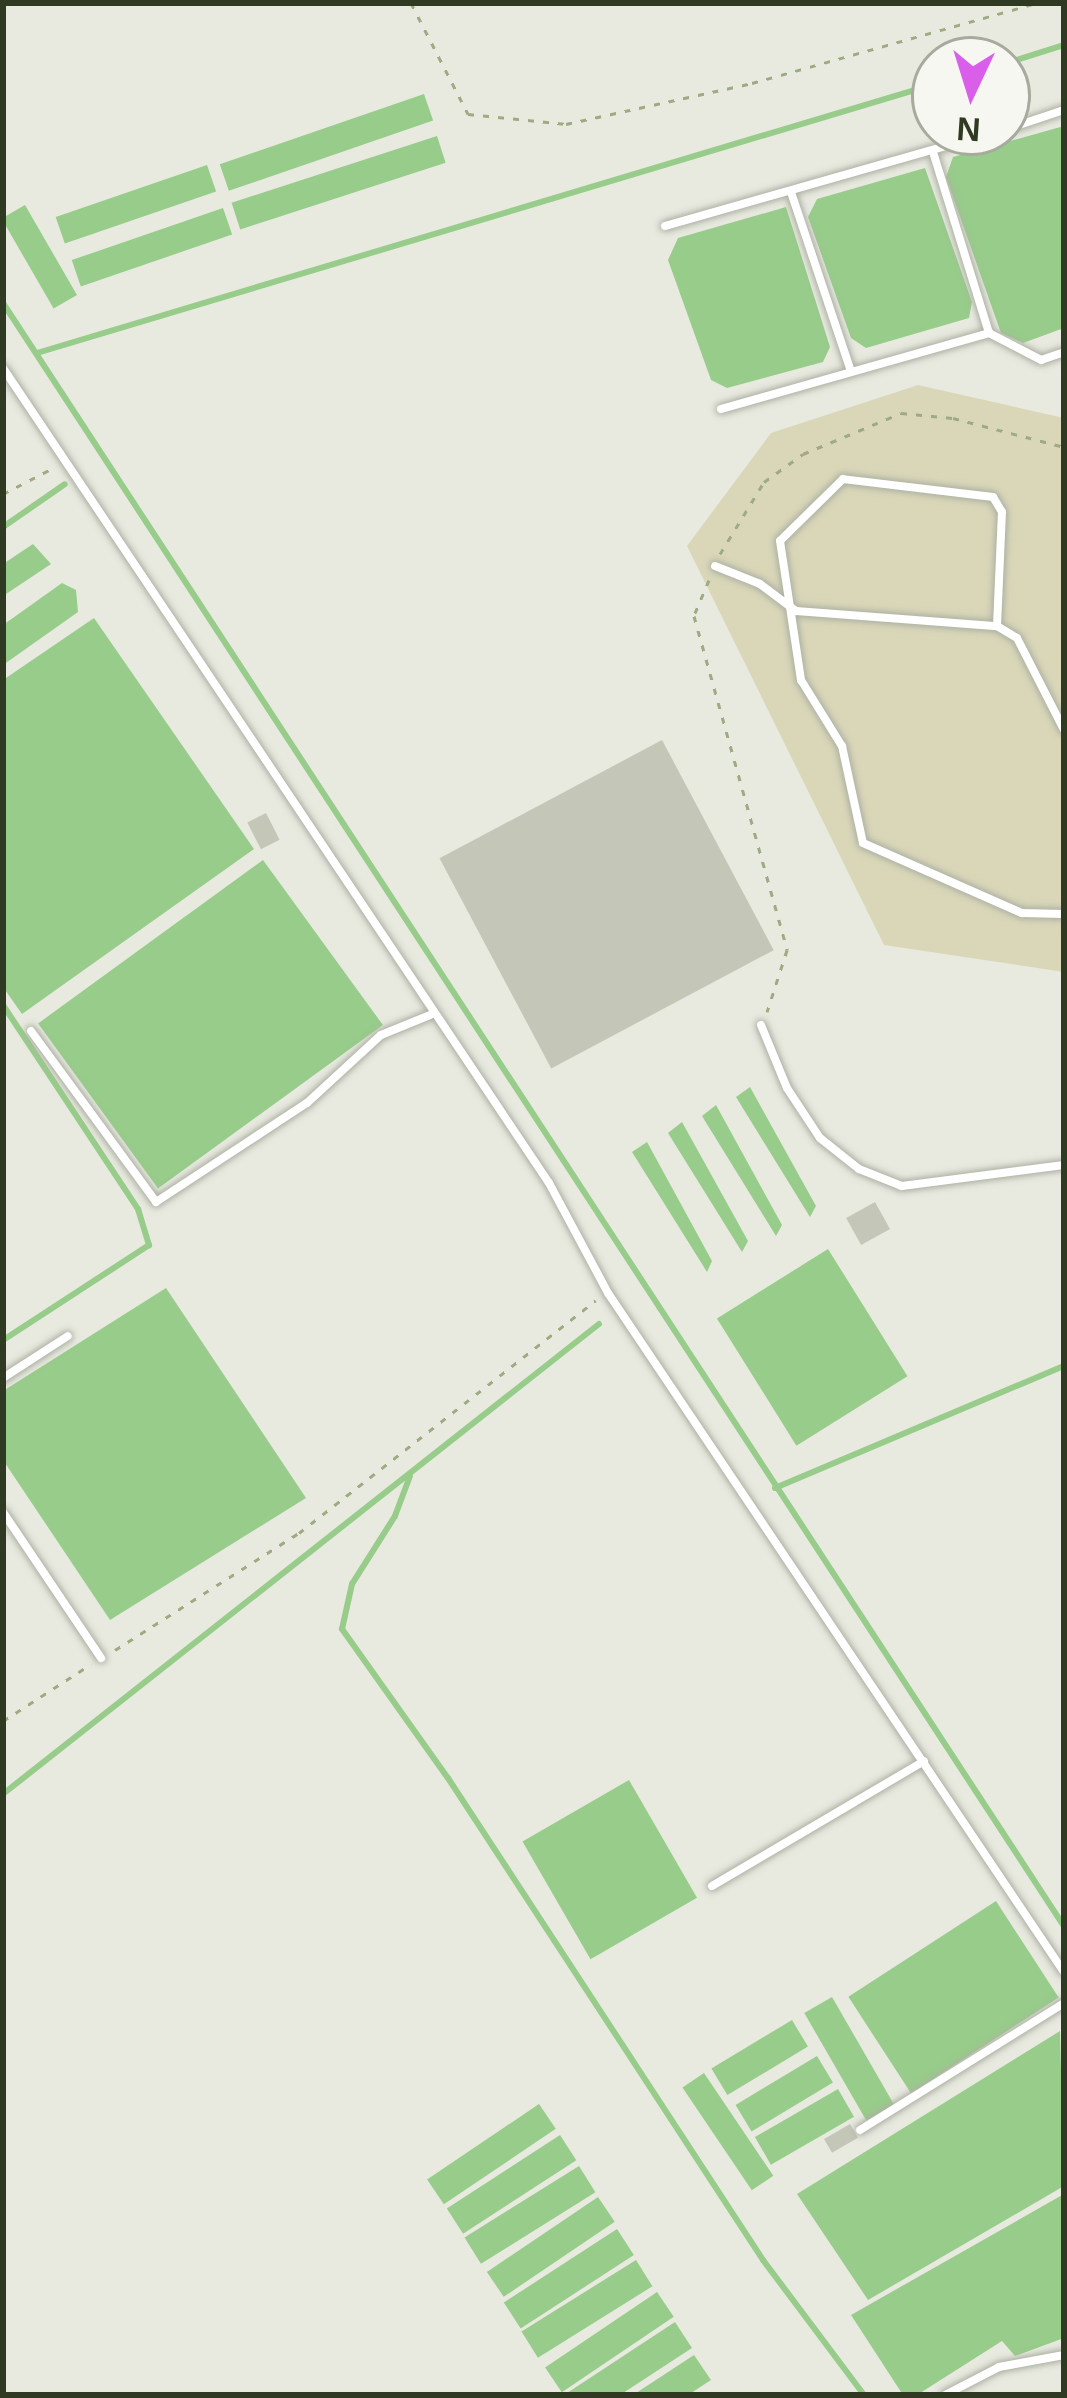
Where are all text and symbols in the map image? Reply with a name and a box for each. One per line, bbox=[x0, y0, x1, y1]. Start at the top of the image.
north arrow bbox=[911, 36, 1031, 156]
text: N bbox=[955, 110, 982, 149]

